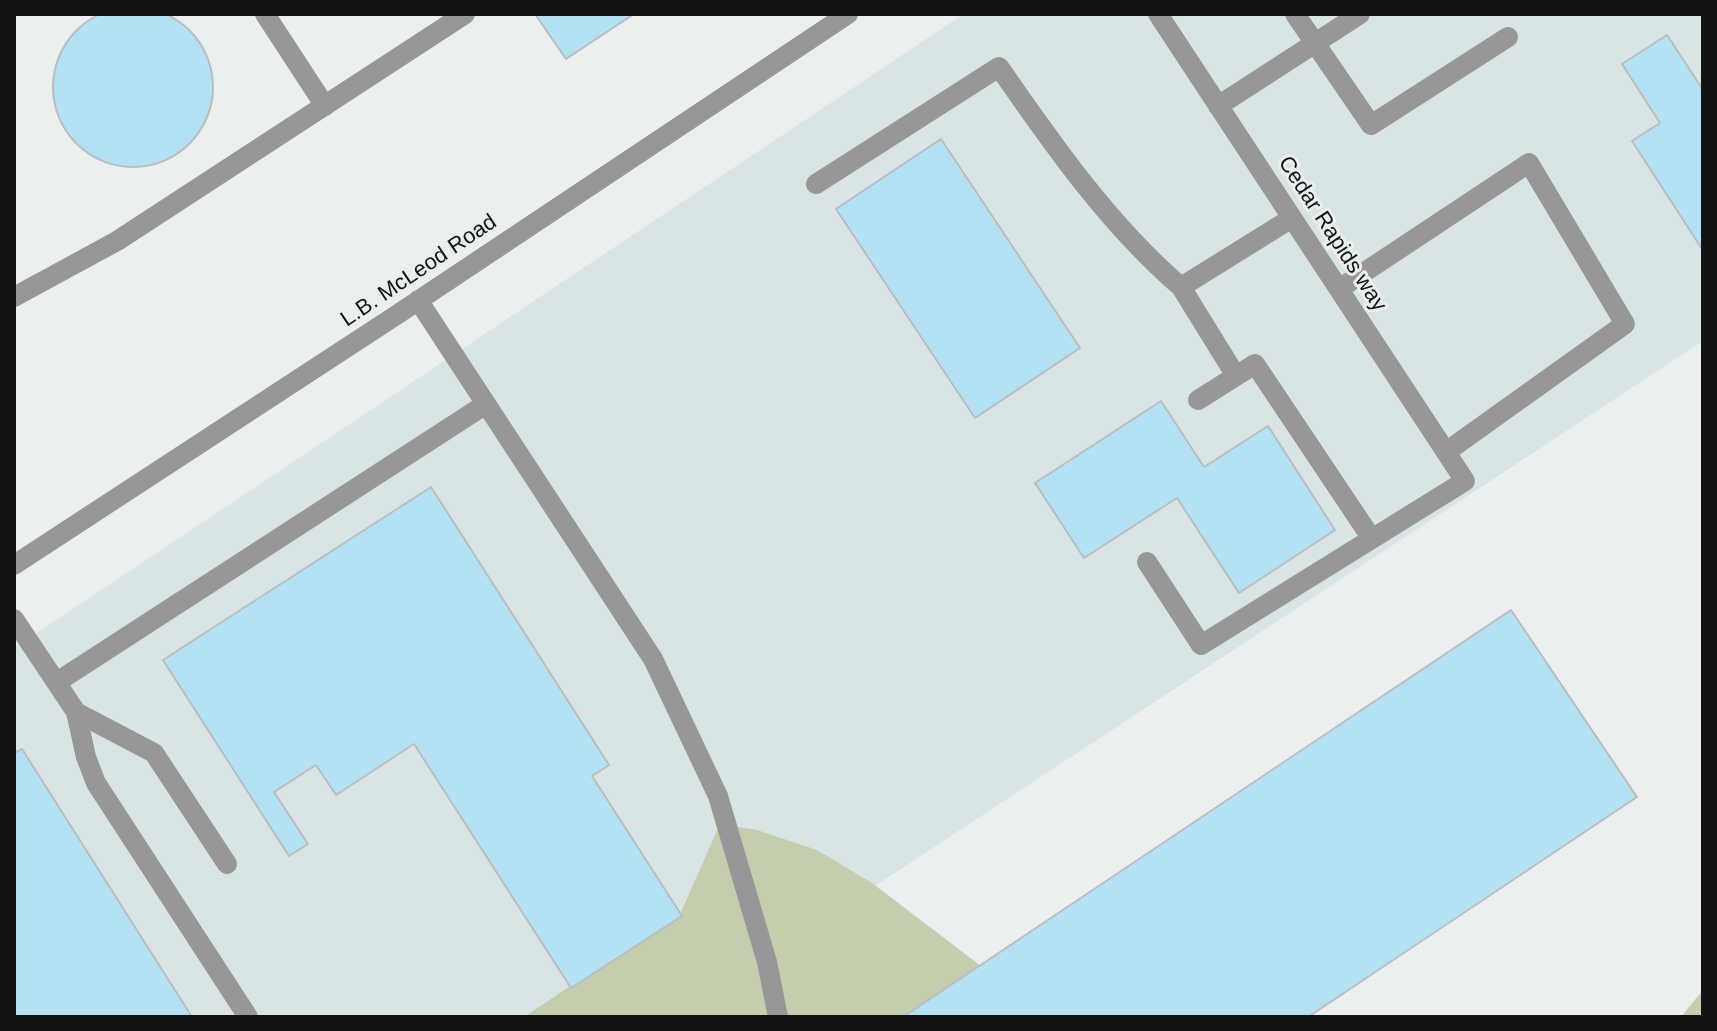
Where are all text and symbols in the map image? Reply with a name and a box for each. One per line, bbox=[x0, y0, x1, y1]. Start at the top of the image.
street label: Cedar Rapids way bbox=[1272, 151, 1392, 317]
street label: L.B. McLeod Road bbox=[336, 209, 502, 333]

